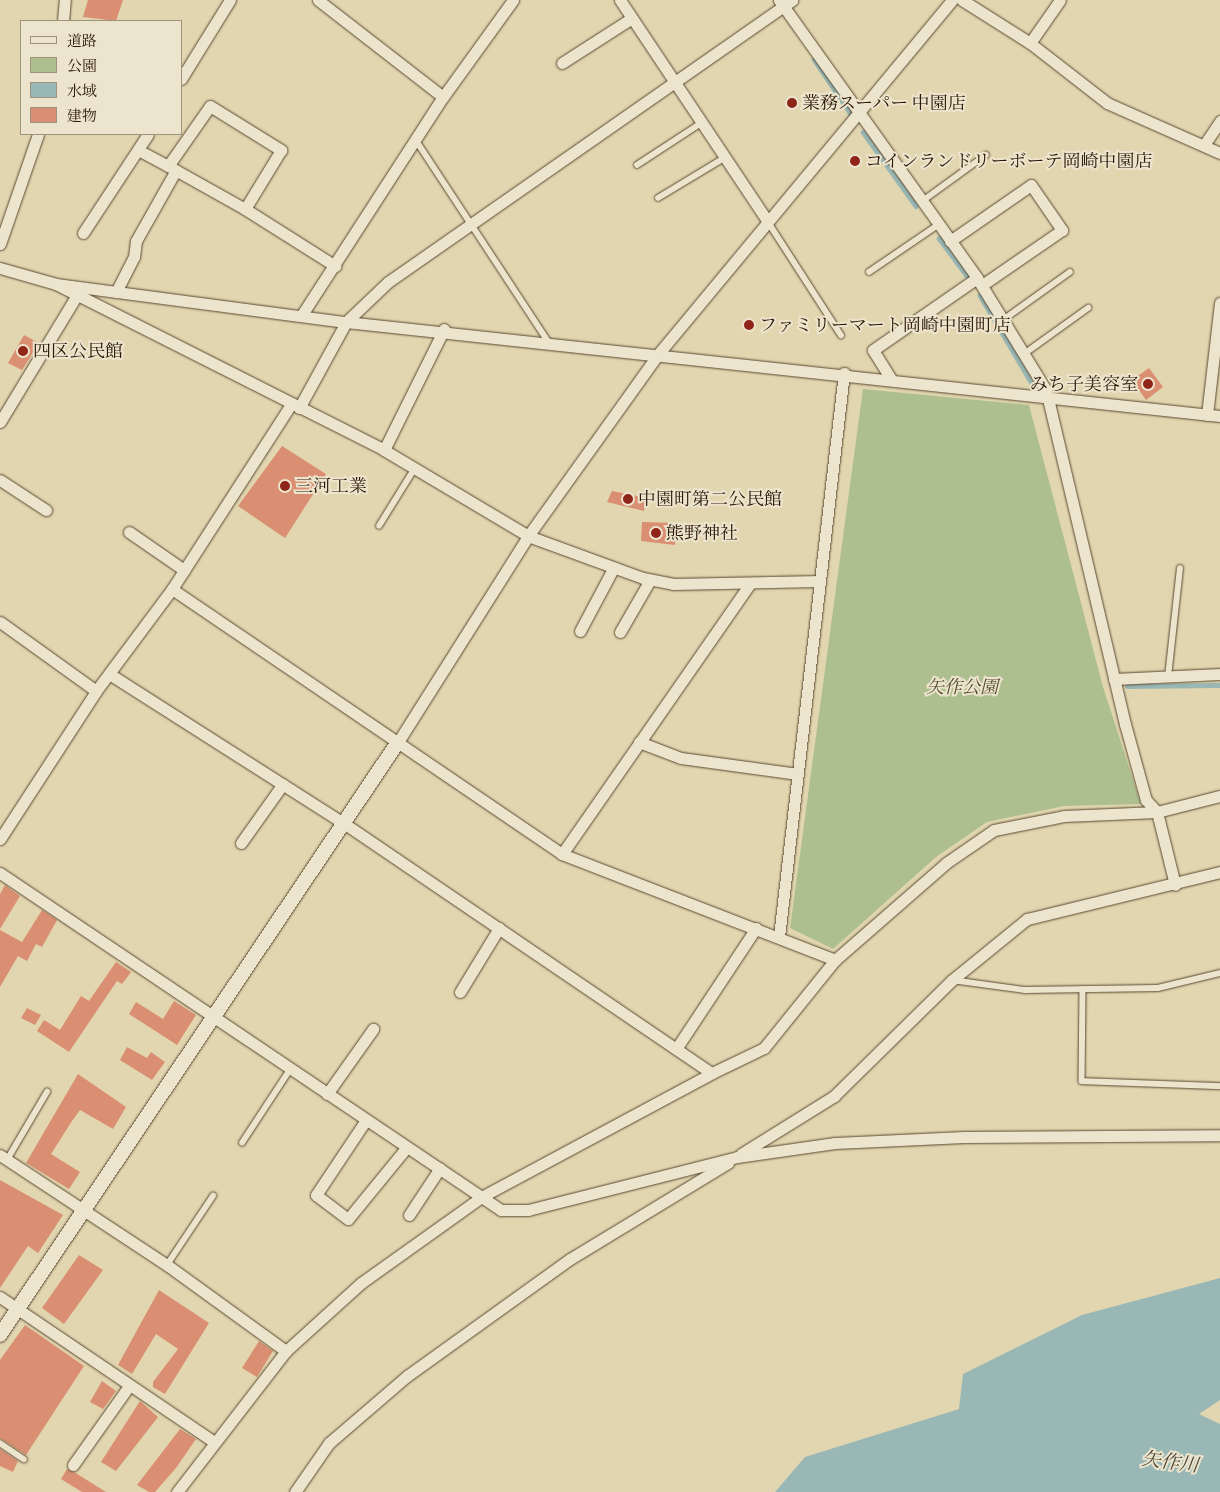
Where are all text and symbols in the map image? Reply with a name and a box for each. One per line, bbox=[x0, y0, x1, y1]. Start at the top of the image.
legend bbox=[20, 20, 182, 135]
text: 道路 bbox=[67, 31, 97, 51]
text: 公園 bbox=[67, 56, 97, 76]
text: 水域 bbox=[67, 81, 97, 101]
place label: 業務スーパー 中園店 bbox=[802, 92, 967, 114]
marker: 業務スーパー 中園店 bbox=[786, 97, 798, 109]
text: 建物 bbox=[67, 106, 97, 126]
place label: コインランドリーボーテ岡崎中園店 bbox=[865, 150, 1153, 172]
marker: コインランドリーボーテ岡崎中園店 bbox=[849, 155, 861, 167]
place label: ファミリーマート岡崎中園町店 bbox=[759, 314, 1011, 336]
marker: ファミリーマート岡崎中園町店 bbox=[743, 319, 755, 331]
place label: 四区公民館 bbox=[33, 340, 123, 362]
marker: 四区公民館 bbox=[17, 345, 29, 357]
place label: みち子美容室 bbox=[1030, 373, 1138, 395]
marker: みち子美容室 bbox=[1142, 378, 1154, 390]
place label: 三河工業 bbox=[295, 475, 367, 497]
marker: 三河工業 bbox=[279, 480, 291, 492]
place label: 中園町第二公民館 bbox=[638, 488, 782, 510]
marker: 中園町第二公民館 bbox=[622, 493, 634, 505]
place label: 熊野神社 bbox=[666, 522, 738, 544]
marker: 熊野神社 bbox=[650, 527, 662, 539]
park label: 矢作公園 bbox=[926, 676, 998, 698]
water label: 矢作川 bbox=[1140, 1448, 1200, 1478]

